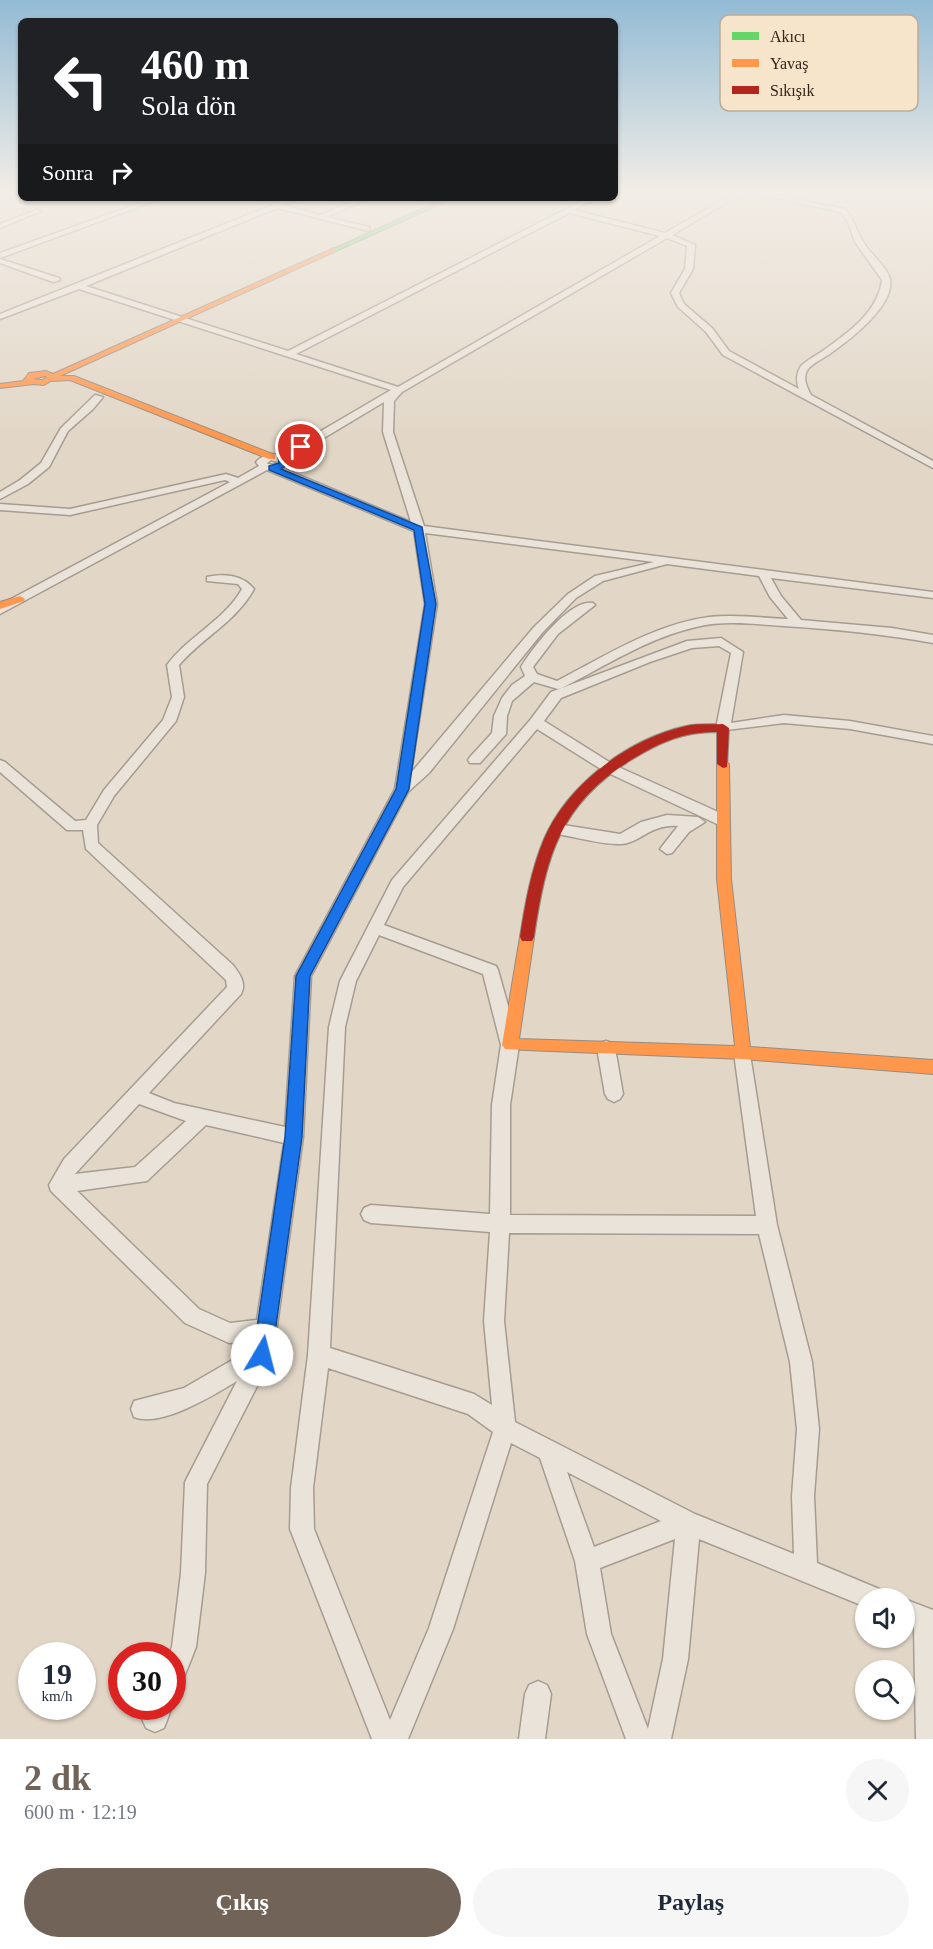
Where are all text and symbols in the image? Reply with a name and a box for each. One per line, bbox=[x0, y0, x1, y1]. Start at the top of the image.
legend bbox=[720, 15, 918, 111]
text: Akıcı bbox=[770, 28, 806, 45]
icon: left bbox=[42, 42, 120, 120]
text: 460 m bbox=[141, 42, 250, 88]
text: Yavaş bbox=[770, 55, 808, 73]
text: Sıkışık bbox=[770, 82, 814, 100]
text: Sola dön bbox=[141, 91, 236, 121]
icon: right bbox=[105, 156, 138, 189]
text: Sonra bbox=[42, 160, 93, 185]
pin bbox=[275, 421, 326, 472]
icon: arrive bbox=[284, 430, 317, 463]
position arrow bbox=[230, 1323, 294, 1387]
map controls bbox=[855, 1588, 915, 1720]
button: sound bbox=[855, 1588, 915, 1648]
speed limit sign: 30 bbox=[108, 1642, 186, 1720]
text: 19 bbox=[42, 1657, 72, 1690]
button: search bbox=[855, 1660, 915, 1720]
text: km/h bbox=[42, 1688, 72, 1704]
text: 2 dk bbox=[24, 1758, 91, 1798]
button: close bbox=[846, 1759, 909, 1822]
text: 600 m · 12:19 bbox=[24, 1801, 137, 1823]
button: Çıkış bbox=[24, 1868, 461, 1937]
button: Paylaş bbox=[473, 1868, 909, 1937]

